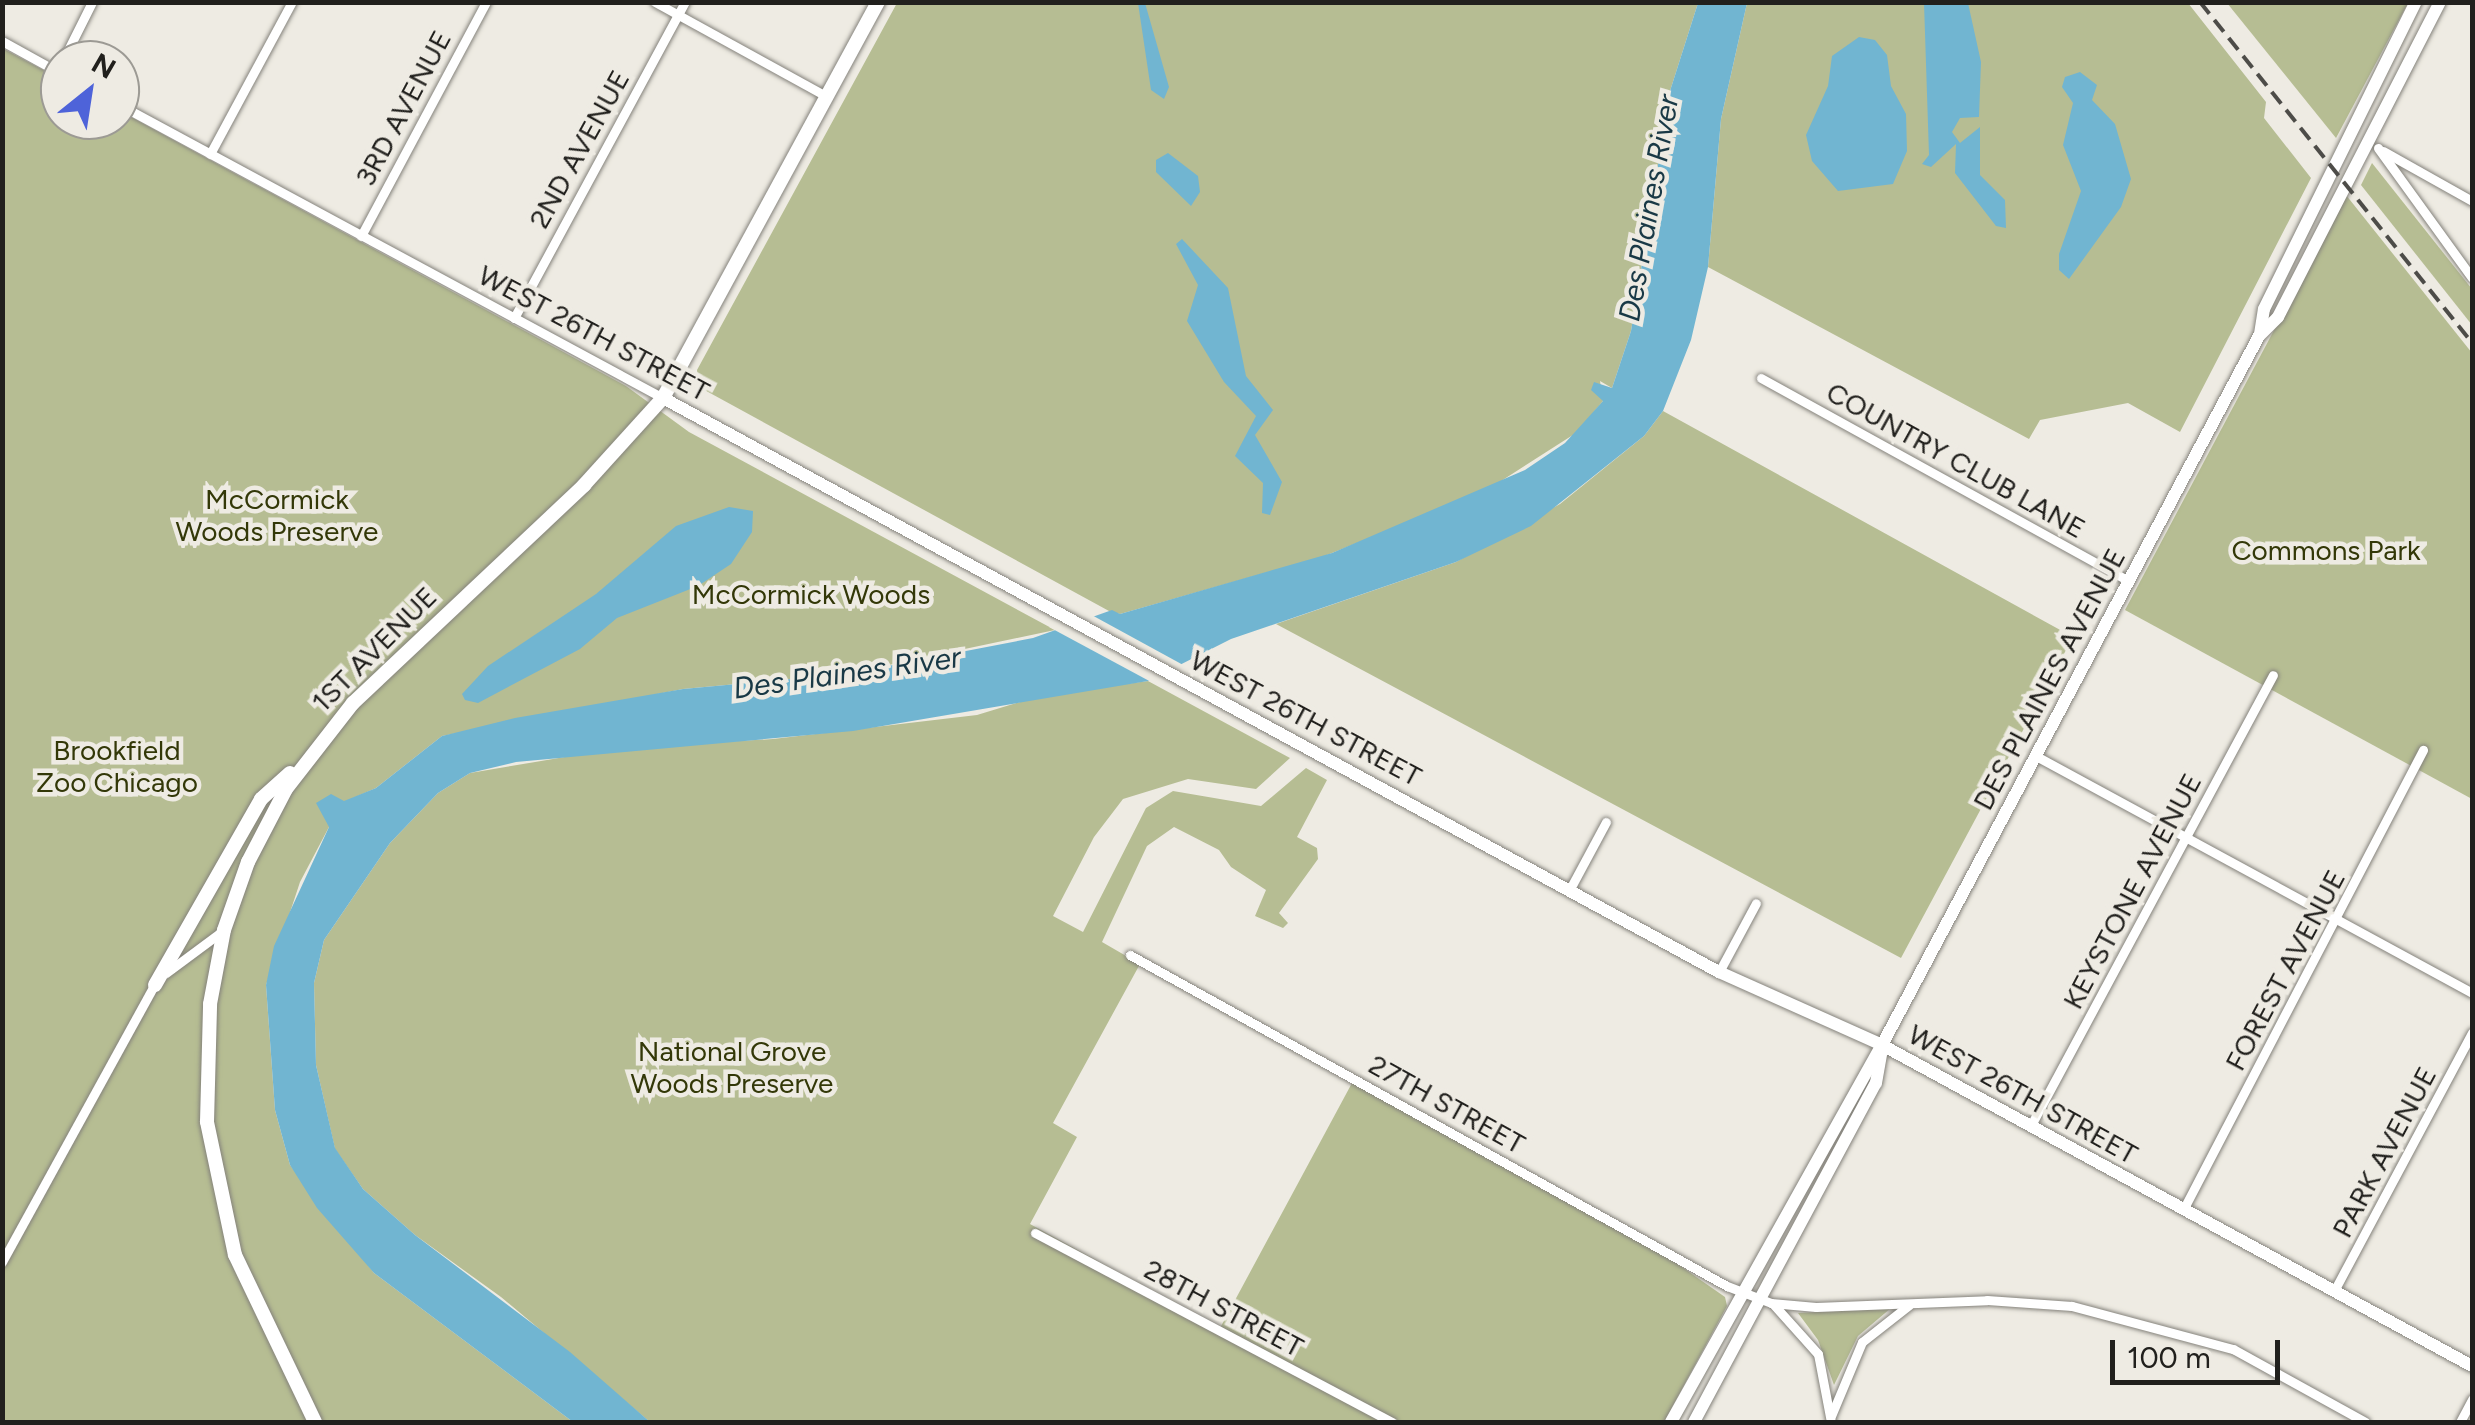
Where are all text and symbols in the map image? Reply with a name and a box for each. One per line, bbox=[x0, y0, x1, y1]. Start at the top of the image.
street label: 3RD AVENUE bbox=[348, 25, 458, 191]
north arrow bbox=[40, 40, 140, 140]
text: N bbox=[86, 46, 122, 86]
street label: 2ND AVENUE bbox=[522, 64, 636, 234]
water label: Des Plaines River bbox=[1611, 92, 1687, 324]
street label: WEST 26TH STREET bbox=[473, 258, 715, 408]
street label: COUNTRY CLUB LANE bbox=[1821, 375, 2091, 545]
park label: McCormick Woods Preserve bbox=[176, 482, 378, 548]
park label: Commons Park bbox=[2231, 533, 2421, 567]
street label: DES PLAINES AVENUE bbox=[1966, 542, 2132, 816]
park label: McCormick Woods bbox=[692, 577, 930, 611]
street label: 1ST AVENUE bbox=[305, 580, 443, 718]
water label: Des Plaines River bbox=[731, 639, 963, 707]
street label: WEST 26TH STREET bbox=[1185, 643, 1427, 793]
park label: Brookfield Zoo Chicago bbox=[36, 733, 198, 799]
street label: KEYSTONE AVENUE bbox=[2056, 768, 2208, 1014]
street label: FOREST AVENUE bbox=[2218, 864, 2352, 1076]
street label: WEST 26TH STREET bbox=[1903, 1017, 2143, 1171]
park label: National Grove Woods Preserve bbox=[631, 1034, 833, 1100]
street label: 27TH STREET bbox=[1363, 1047, 1531, 1161]
street label: PARK AVENUE bbox=[2325, 1061, 2443, 1243]
street label: 28TH STREET bbox=[1139, 1252, 1309, 1364]
scale bar bbox=[2115, 1320, 2285, 1382]
text: 100 m bbox=[2127, 1339, 2211, 1376]

